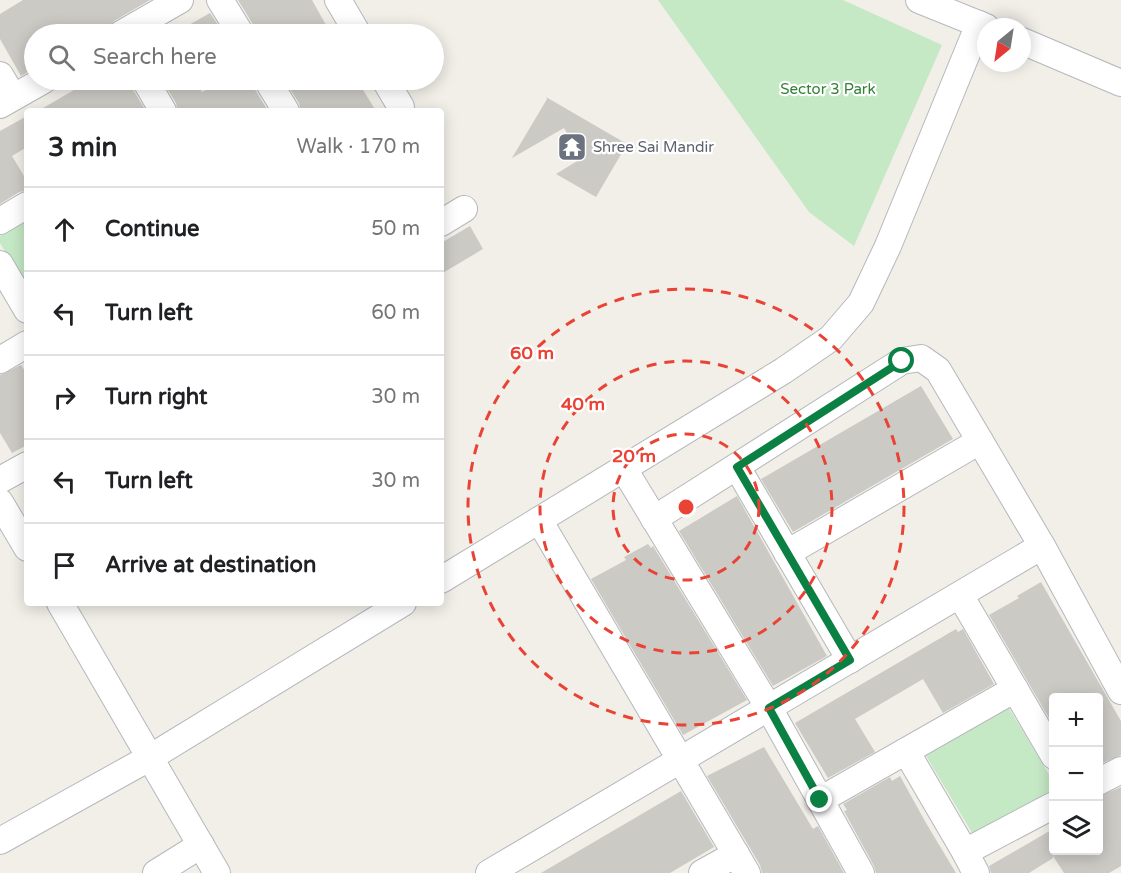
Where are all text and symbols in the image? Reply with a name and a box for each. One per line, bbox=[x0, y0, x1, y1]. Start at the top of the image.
north arrow bbox=[977, 18, 1031, 72]
search box bbox=[24, 24, 444, 90]
icon: search bbox=[45, 41, 78, 74]
text: Search here bbox=[93, 44, 217, 70]
park label: Sector 3 Park bbox=[780, 80, 876, 98]
temple icon: Shree Sai Mandir bbox=[556, 131, 588, 163]
text: 3 min bbox=[48, 132, 117, 163]
text: Walk · 170 m bbox=[297, 135, 420, 159]
place label: Shree Sai Mandir bbox=[593, 138, 714, 156]
icon: ahead bbox=[48, 213, 81, 246]
text: Continue bbox=[105, 216, 200, 242]
text: 50 m bbox=[371, 217, 420, 241]
icon: left bbox=[48, 297, 81, 330]
text: Turn left bbox=[105, 300, 193, 326]
text: 60 m bbox=[371, 301, 420, 325]
text: 60 m bbox=[510, 342, 554, 364]
route start bbox=[888, 347, 914, 373]
icon: right bbox=[48, 381, 81, 414]
text: Turn right bbox=[105, 384, 207, 410]
text: 30 m bbox=[371, 385, 420, 409]
text: 40 m bbox=[561, 393, 605, 415]
text: 20 m bbox=[612, 445, 656, 467]
icon: left bbox=[48, 465, 81, 498]
text: Turn left bbox=[105, 468, 193, 494]
text: 30 m bbox=[371, 469, 420, 493]
centre of rings bbox=[676, 497, 696, 517]
icon: arrive bbox=[48, 549, 81, 582]
text: Arrive at destination bbox=[105, 552, 316, 578]
map controls bbox=[1049, 693, 1103, 855]
button: + bbox=[1049, 693, 1103, 747]
button: − bbox=[1049, 747, 1103, 801]
route end bbox=[806, 786, 832, 812]
button: layers bbox=[1049, 801, 1103, 855]

